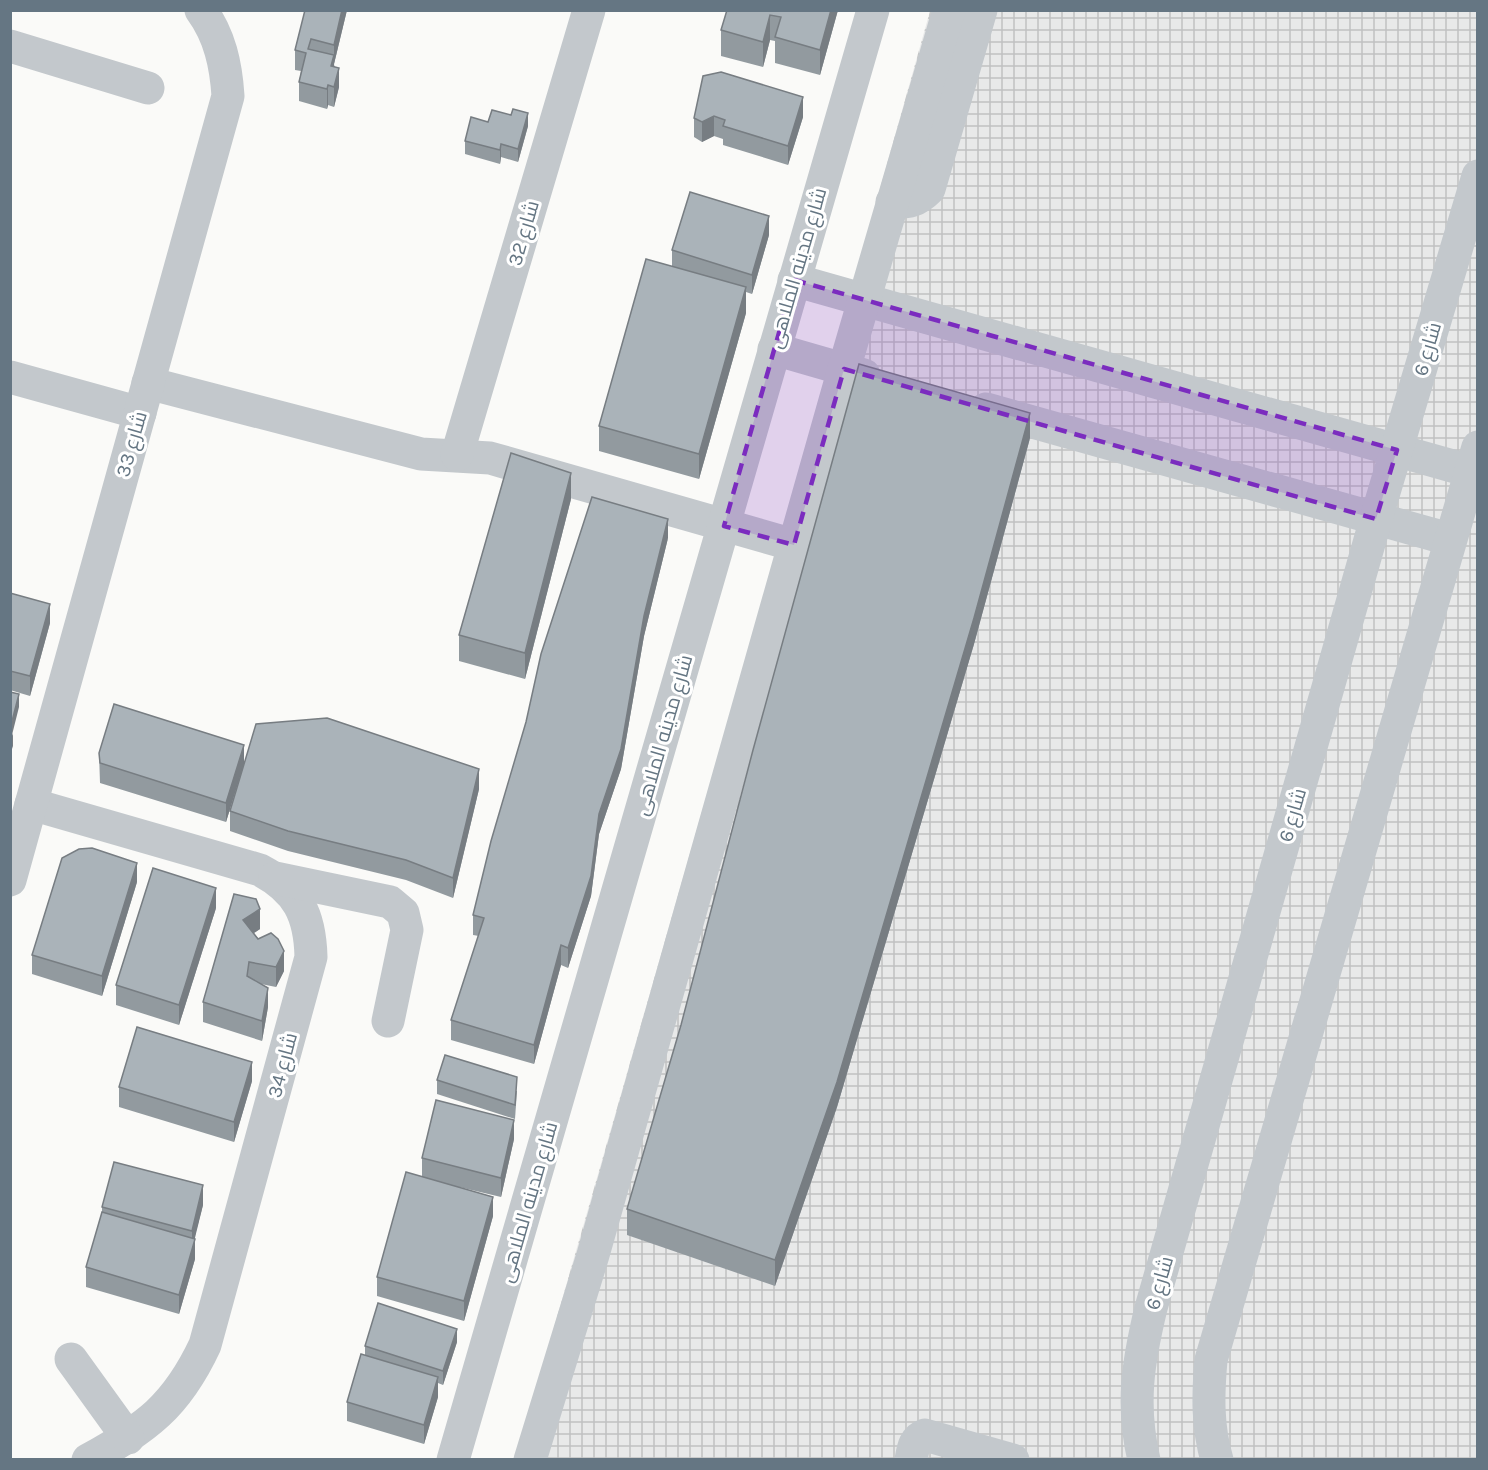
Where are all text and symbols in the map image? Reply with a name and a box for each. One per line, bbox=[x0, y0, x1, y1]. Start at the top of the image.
street label: شارع مدينه الملاهى bbox=[764, 185, 833, 352]
street label: شارع 32 bbox=[503, 198, 546, 269]
street label: شارع 6 bbox=[1409, 320, 1448, 379]
street label: شارع 33 bbox=[111, 409, 154, 480]
street label: شارع مدينه الملاهى bbox=[630, 652, 699, 819]
street label: شارع 6 bbox=[1274, 786, 1313, 845]
street label: شارع 34 bbox=[263, 1030, 304, 1101]
street label: شارع مدينه الملاهى bbox=[495, 1119, 564, 1286]
street label: شارع 6 bbox=[1141, 1254, 1180, 1313]

